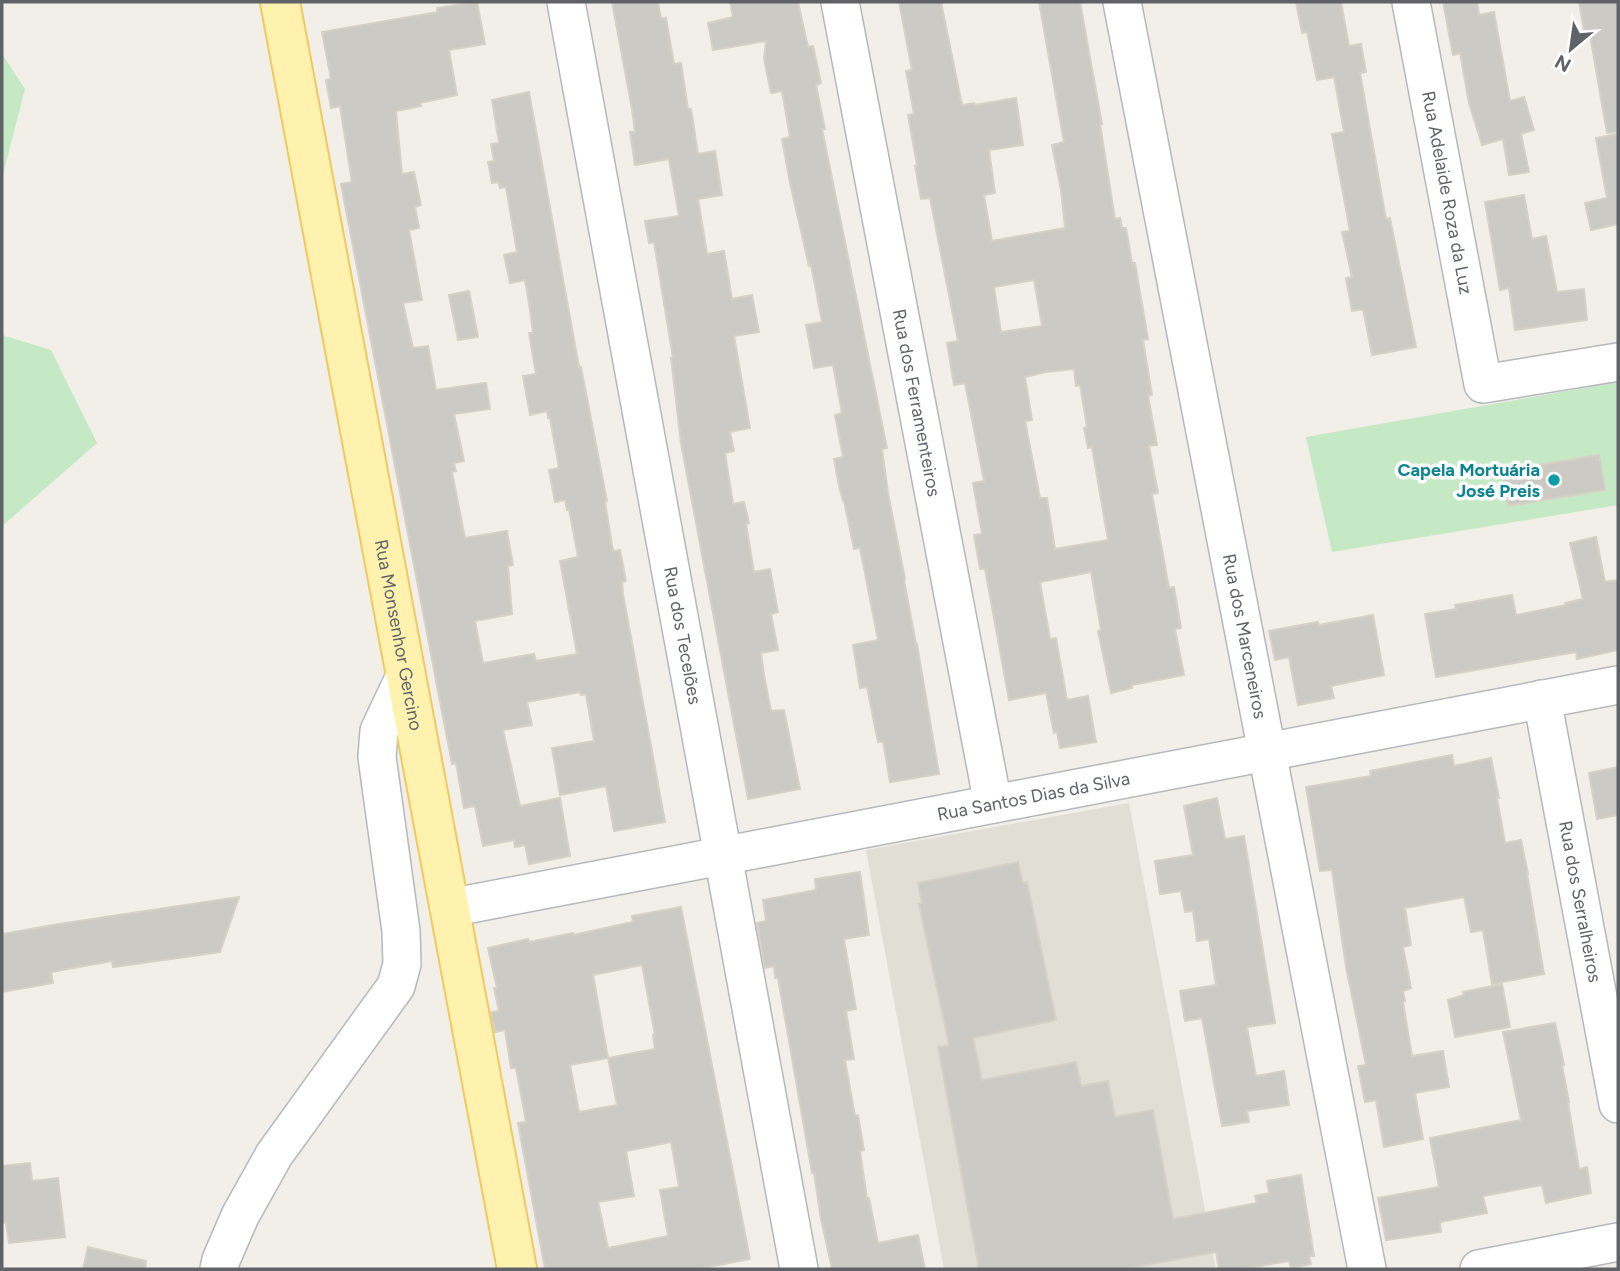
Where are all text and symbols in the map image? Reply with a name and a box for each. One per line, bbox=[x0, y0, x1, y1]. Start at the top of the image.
north arrow bbox=[1536, 14, 1606, 84]
text: N bbox=[1551, 50, 1575, 77]
street label: Rua Adelaide Roza da Luz bbox=[1417, 89, 1477, 296]
street label: Rua dos Ferramenteiros bbox=[888, 307, 945, 498]
place label: Capela Mortuária José Preis bbox=[1397, 459, 1541, 502]
marker: Capela Mortuária José Preis bbox=[1546, 472, 1562, 488]
street label: Rua Monsenhor Gercino bbox=[370, 538, 427, 732]
street label: Rua dos Marceneiros bbox=[1218, 552, 1271, 721]
street label: Rua dos Tecelões bbox=[659, 565, 706, 706]
street label: Rua Santos Dias da Silva bbox=[935, 767, 1132, 826]
street label: Rua dos Serralheiros bbox=[1554, 819, 1606, 984]

